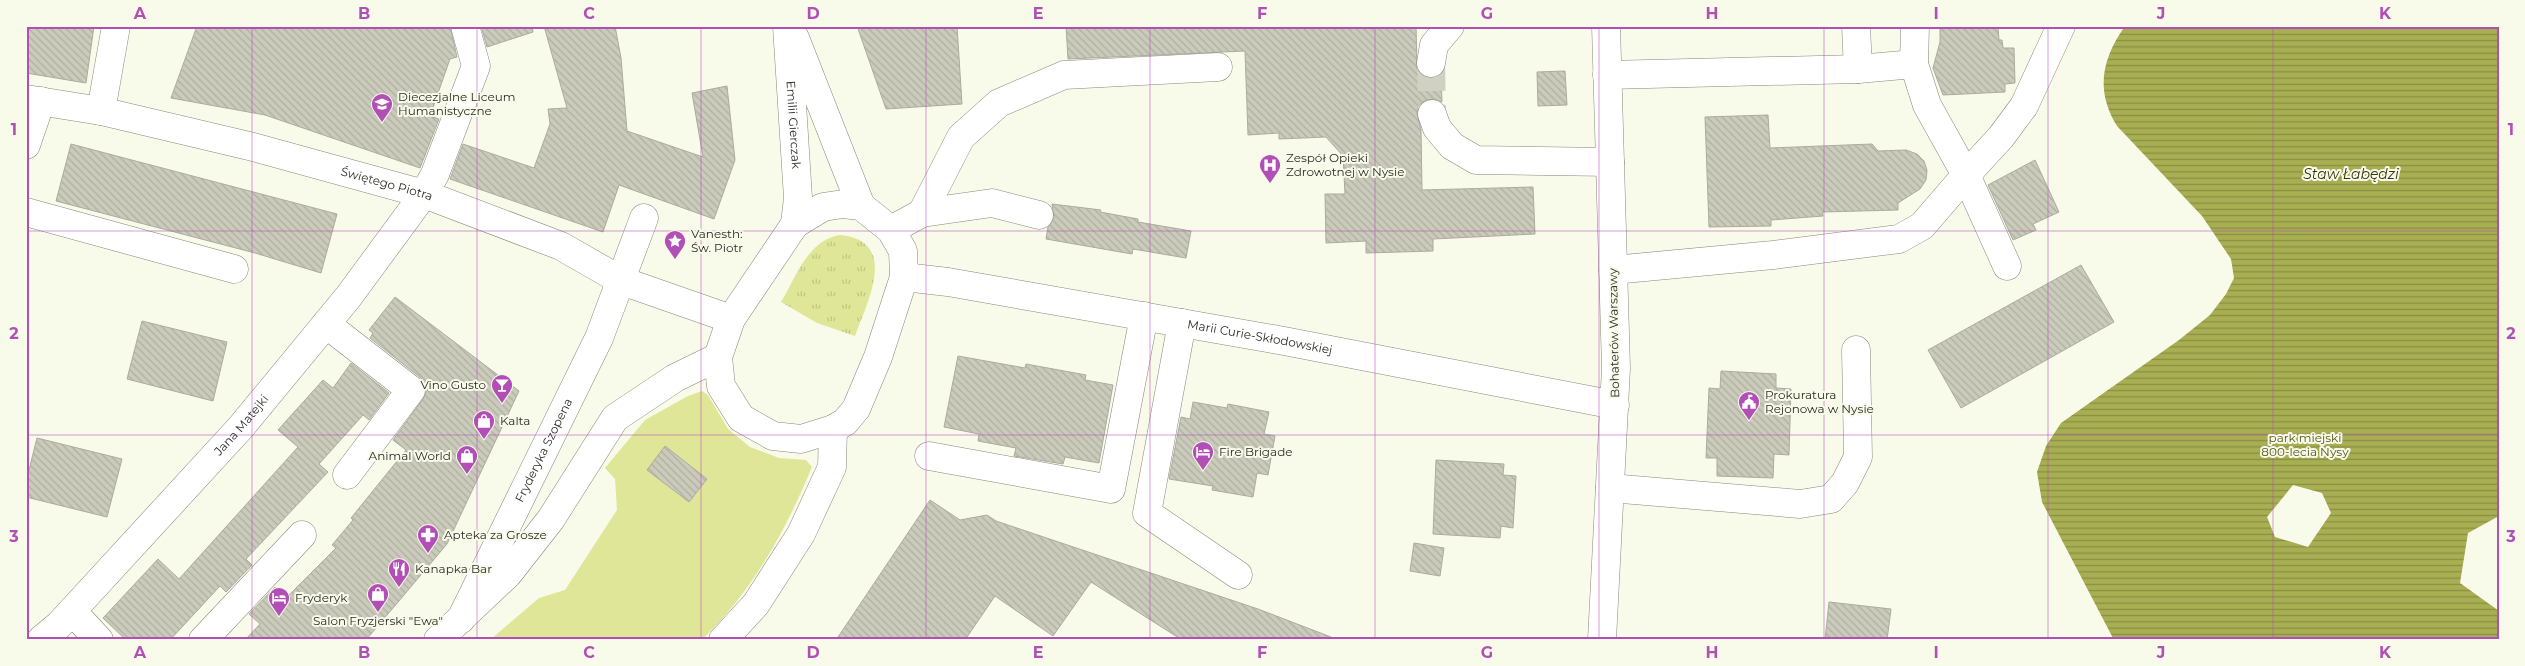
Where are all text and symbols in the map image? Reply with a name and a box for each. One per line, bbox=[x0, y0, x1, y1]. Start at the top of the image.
text: A bbox=[133, 4, 147, 23]
text: B bbox=[358, 4, 370, 23]
text: C bbox=[583, 4, 595, 23]
text: D bbox=[806, 4, 820, 23]
text: E bbox=[1033, 4, 1043, 23]
text: F bbox=[1257, 4, 1267, 23]
text: G bbox=[1481, 4, 1493, 23]
text: H bbox=[1706, 4, 1718, 23]
text: I bbox=[1933, 4, 1939, 23]
text: J bbox=[2156, 4, 2165, 23]
text: K bbox=[2379, 4, 2392, 23]
street label: Emilii Gierczak bbox=[784, 80, 804, 170]
place label: Diecezjalne Liceum Humanistyczne bbox=[398, 89, 515, 118]
school or university icon: Diecezjalne Liceum Humanistyczne bbox=[370, 92, 394, 123]
text: 1 bbox=[11, 120, 17, 139]
text: 1 bbox=[2508, 120, 2514, 139]
place label: Zespół Opieki Zdrowotnej w Nysie bbox=[1286, 150, 1404, 179]
hospital icon: Zespół Opieki Zdrowotnej w Nysie bbox=[1258, 153, 1282, 184]
street label: Świętego Piotra bbox=[339, 164, 435, 204]
water label: Staw Łabędzi bbox=[2303, 165, 2399, 183]
place label: Vanesth: Św. Piotr bbox=[691, 226, 743, 255]
place icon: Vanesth: Św. Piotr bbox=[663, 229, 687, 260]
street label: Bohaterów Warszawy bbox=[1605, 267, 1622, 398]
street label: Marii Curie-Skłodowskiej bbox=[1186, 316, 1334, 357]
text: 2 bbox=[9, 324, 19, 343]
text: 2 bbox=[2506, 324, 2516, 343]
bar icon: Vino Gusto bbox=[490, 373, 514, 404]
place label: Vino Gusto bbox=[420, 377, 486, 392]
place label: Prokuratura Rejonowa w Nysie bbox=[1765, 387, 1874, 416]
public building icon: Prokuratura Rejonowa w Nysie bbox=[1737, 390, 1761, 421]
street label: Jana Matejki bbox=[210, 391, 271, 459]
street label: Fryderyka Szopena bbox=[512, 396, 575, 505]
shop icon: Kalta bbox=[472, 409, 496, 440]
place label: Kalta bbox=[500, 413, 530, 428]
park label: park miejski 800-lecia Nysy bbox=[2261, 430, 2349, 459]
hotel icon: Fire Brigade bbox=[1191, 440, 1215, 471]
shop icon: Animal World bbox=[455, 444, 479, 475]
place label: Fire Brigade bbox=[1219, 444, 1293, 459]
place label: Animal World bbox=[369, 448, 451, 463]
pharmacy icon: Apteka za Grosze bbox=[416, 523, 440, 554]
text: 3 bbox=[8, 527, 19, 546]
place label: Apteka za Grosze bbox=[444, 527, 547, 542]
text: 3 bbox=[2505, 527, 2516, 546]
restaurant icon: Kanapka Bar bbox=[387, 557, 411, 588]
place label: Kanapka Bar bbox=[415, 561, 492, 576]
shop icon: Salon Fryzjerski "Ewa" bbox=[366, 582, 390, 613]
hotel icon: Fryderyk bbox=[267, 586, 291, 617]
place label: Fryderyk bbox=[295, 590, 348, 605]
place label: Salon Fryzjerski "Ewa" bbox=[313, 613, 443, 628]
text: A bbox=[133, 643, 147, 662]
text: B bbox=[358, 643, 370, 662]
text: C bbox=[583, 643, 595, 662]
text: D bbox=[806, 643, 820, 662]
text: E bbox=[1033, 643, 1043, 662]
text: F bbox=[1257, 643, 1267, 662]
text: G bbox=[1481, 643, 1493, 662]
text: H bbox=[1706, 643, 1718, 662]
text: I bbox=[1933, 643, 1939, 662]
text: J bbox=[2156, 643, 2165, 662]
text: K bbox=[2379, 643, 2392, 662]

